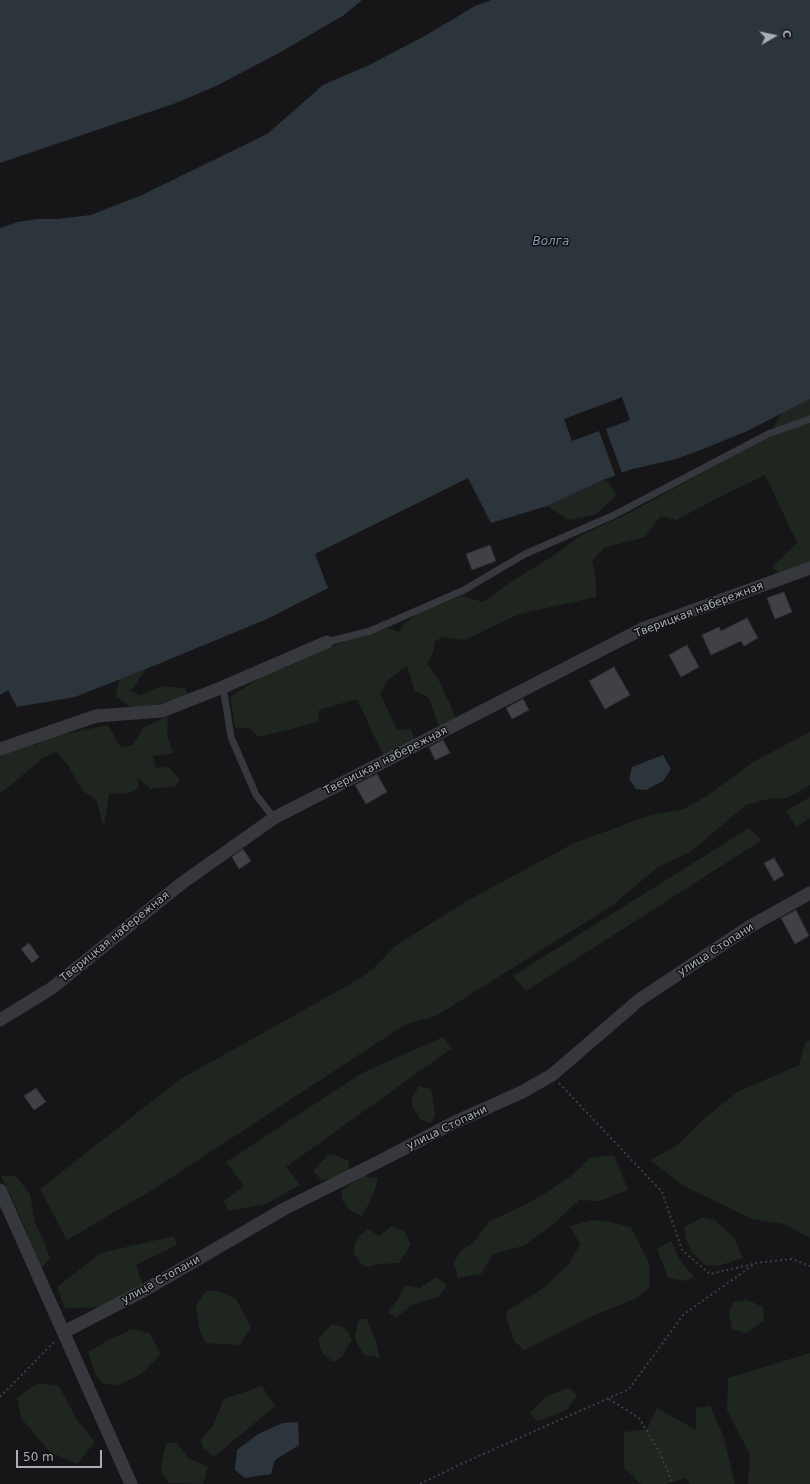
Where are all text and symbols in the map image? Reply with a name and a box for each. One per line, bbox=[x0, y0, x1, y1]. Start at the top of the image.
north arrow bbox=[754, 16, 794, 56]
text: С bbox=[779, 29, 793, 39]
water label: Волга bbox=[533, 235, 569, 249]
street label: Тверицкая набережная bbox=[633, 579, 765, 641]
street label: Тверицкая набережная bbox=[322, 724, 450, 798]
street label: Тверицкая набережная bbox=[58, 889, 172, 985]
street label: улица Стопани bbox=[676, 921, 756, 979]
street label: улица Стопани bbox=[405, 1103, 489, 1153]
street label: улица Стопани bbox=[120, 1253, 202, 1307]
scale bar bbox=[18, 1442, 104, 1468]
text: 50 m bbox=[23, 1450, 54, 1464]

